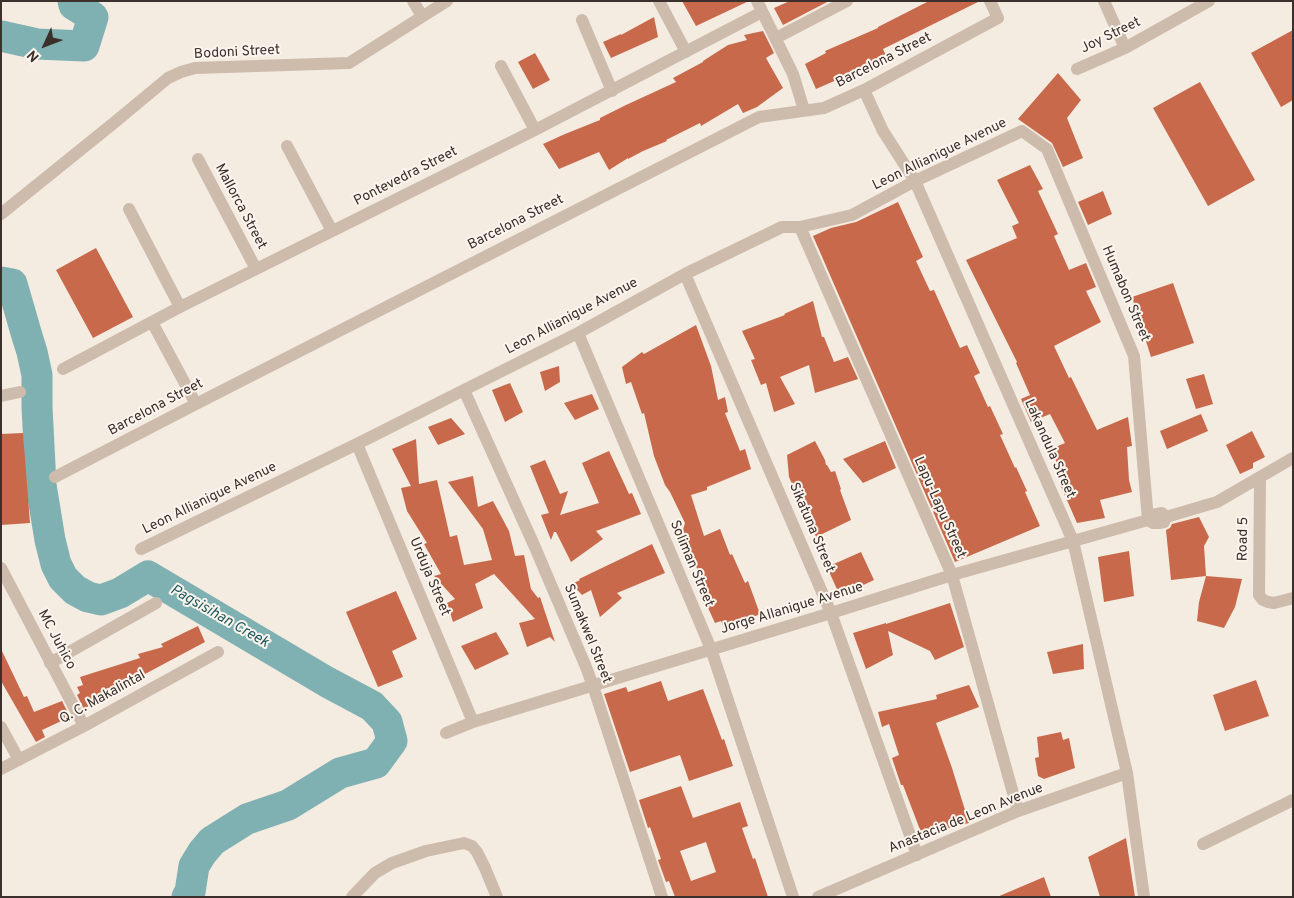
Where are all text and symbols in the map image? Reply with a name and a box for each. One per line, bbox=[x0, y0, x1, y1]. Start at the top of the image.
street label: Joy Street bbox=[1078, 14, 1144, 58]
north arrow bbox=[20, 20, 70, 70]
street label: Barcelona Street bbox=[833, 30, 935, 92]
street label: Bodoni Street bbox=[194, 42, 280, 64]
text: N bbox=[24, 46, 43, 65]
street label: Leon Allianigue Avenue bbox=[870, 115, 1010, 195]
street label: Pontevedra Street bbox=[351, 144, 461, 210]
street label: Mallorca Street bbox=[210, 161, 270, 253]
street label: Barcelona Street bbox=[465, 192, 567, 254]
street label: Humabon Street bbox=[1097, 243, 1153, 345]
street label: Leon Allianigue Avenue bbox=[503, 275, 641, 359]
street label: Barcelona Street bbox=[106, 376, 206, 440]
street label: Lakandula Street bbox=[1020, 397, 1078, 501]
street label: Lapu-Lapu Street bbox=[909, 455, 969, 561]
street label: Leon Allianigue Avenue bbox=[140, 459, 280, 539]
street label: Sikatuna Street bbox=[784, 480, 838, 576]
street label: Road 5 bbox=[1235, 517, 1253, 561]
street label: Soliman Street bbox=[665, 518, 717, 610]
street label: Urduja Street bbox=[405, 535, 453, 619]
street label: Jorge Allanigue Avenue bbox=[719, 579, 865, 639]
water label: Pagsisihan Creek bbox=[167, 582, 271, 652]
street label: Sumakwel Street bbox=[559, 582, 615, 686]
street label: MC Juhico bbox=[33, 607, 79, 673]
street label: Q. C. Makalintal bbox=[57, 668, 149, 728]
street label: Anastacia de Leon Avenue bbox=[886, 780, 1046, 858]

